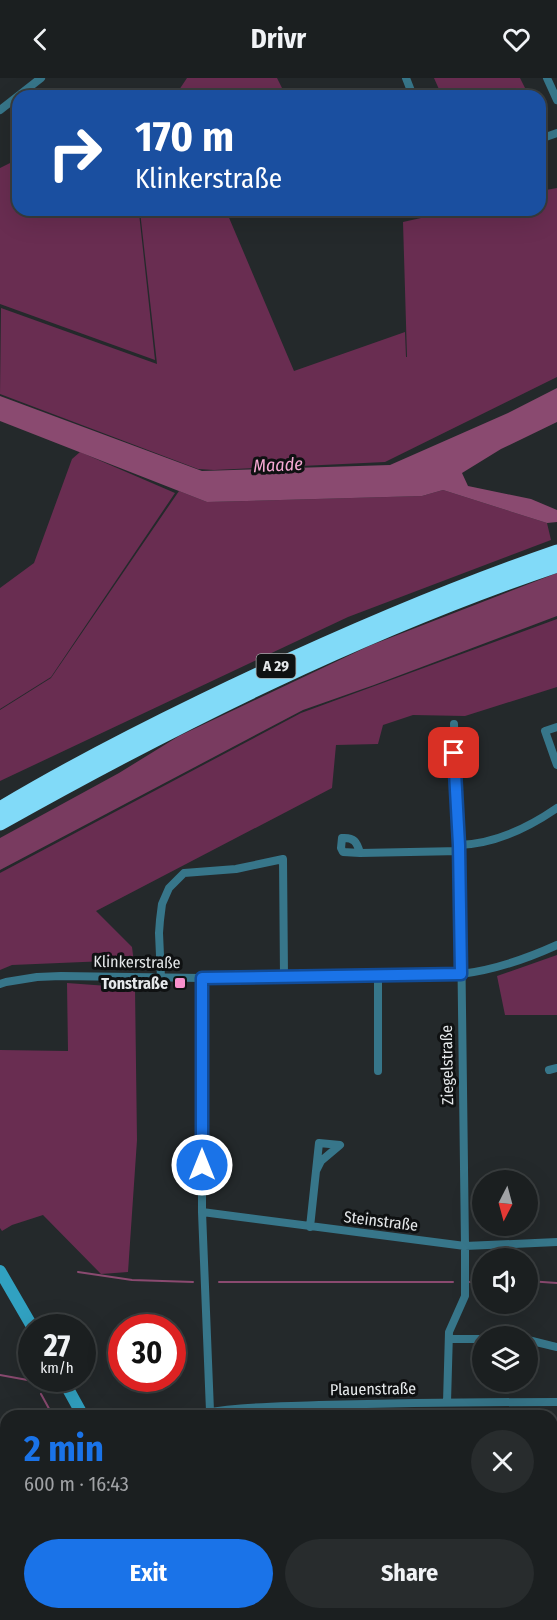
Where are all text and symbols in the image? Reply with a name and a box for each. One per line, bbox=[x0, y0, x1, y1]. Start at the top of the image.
icon: back bbox=[24, 23, 57, 56]
text: Drivr bbox=[251, 23, 306, 55]
icon: heart bbox=[500, 23, 533, 56]
text: 170 m bbox=[135, 112, 234, 162]
icon: right bbox=[36, 114, 114, 192]
text: Klinkerstraße bbox=[135, 163, 282, 195]
water label: Maade bbox=[253, 453, 304, 477]
road number: A 29 bbox=[256, 654, 296, 678]
pin bbox=[428, 727, 479, 778]
icon: arrive bbox=[437, 736, 470, 769]
street label: Klinkerstraße bbox=[93, 952, 181, 972]
place label: Tonstraße bbox=[101, 974, 168, 993]
marker: Tonstraße bbox=[173, 976, 187, 990]
street label: Ziegelstraße bbox=[437, 1025, 457, 1105]
position arrow bbox=[170, 1133, 234, 1197]
north arrow bbox=[472, 1170, 538, 1236]
map controls bbox=[472, 1170, 538, 1392]
street label: Steinstraße bbox=[343, 1207, 419, 1235]
button: sound bbox=[472, 1248, 538, 1314]
speed limit sign: 30 bbox=[108, 1314, 186, 1392]
button: layers bbox=[472, 1326, 538, 1392]
text: 27 bbox=[44, 1328, 70, 1364]
text: km/h bbox=[40, 1359, 74, 1377]
street label: Plauenstraße bbox=[330, 1379, 416, 1399]
text: 2 min bbox=[24, 1427, 104, 1471]
button: close bbox=[471, 1430, 534, 1493]
text: 600 m · 16:43 bbox=[24, 1472, 129, 1496]
button: Exit bbox=[24, 1539, 273, 1608]
button: Share bbox=[285, 1539, 534, 1608]

